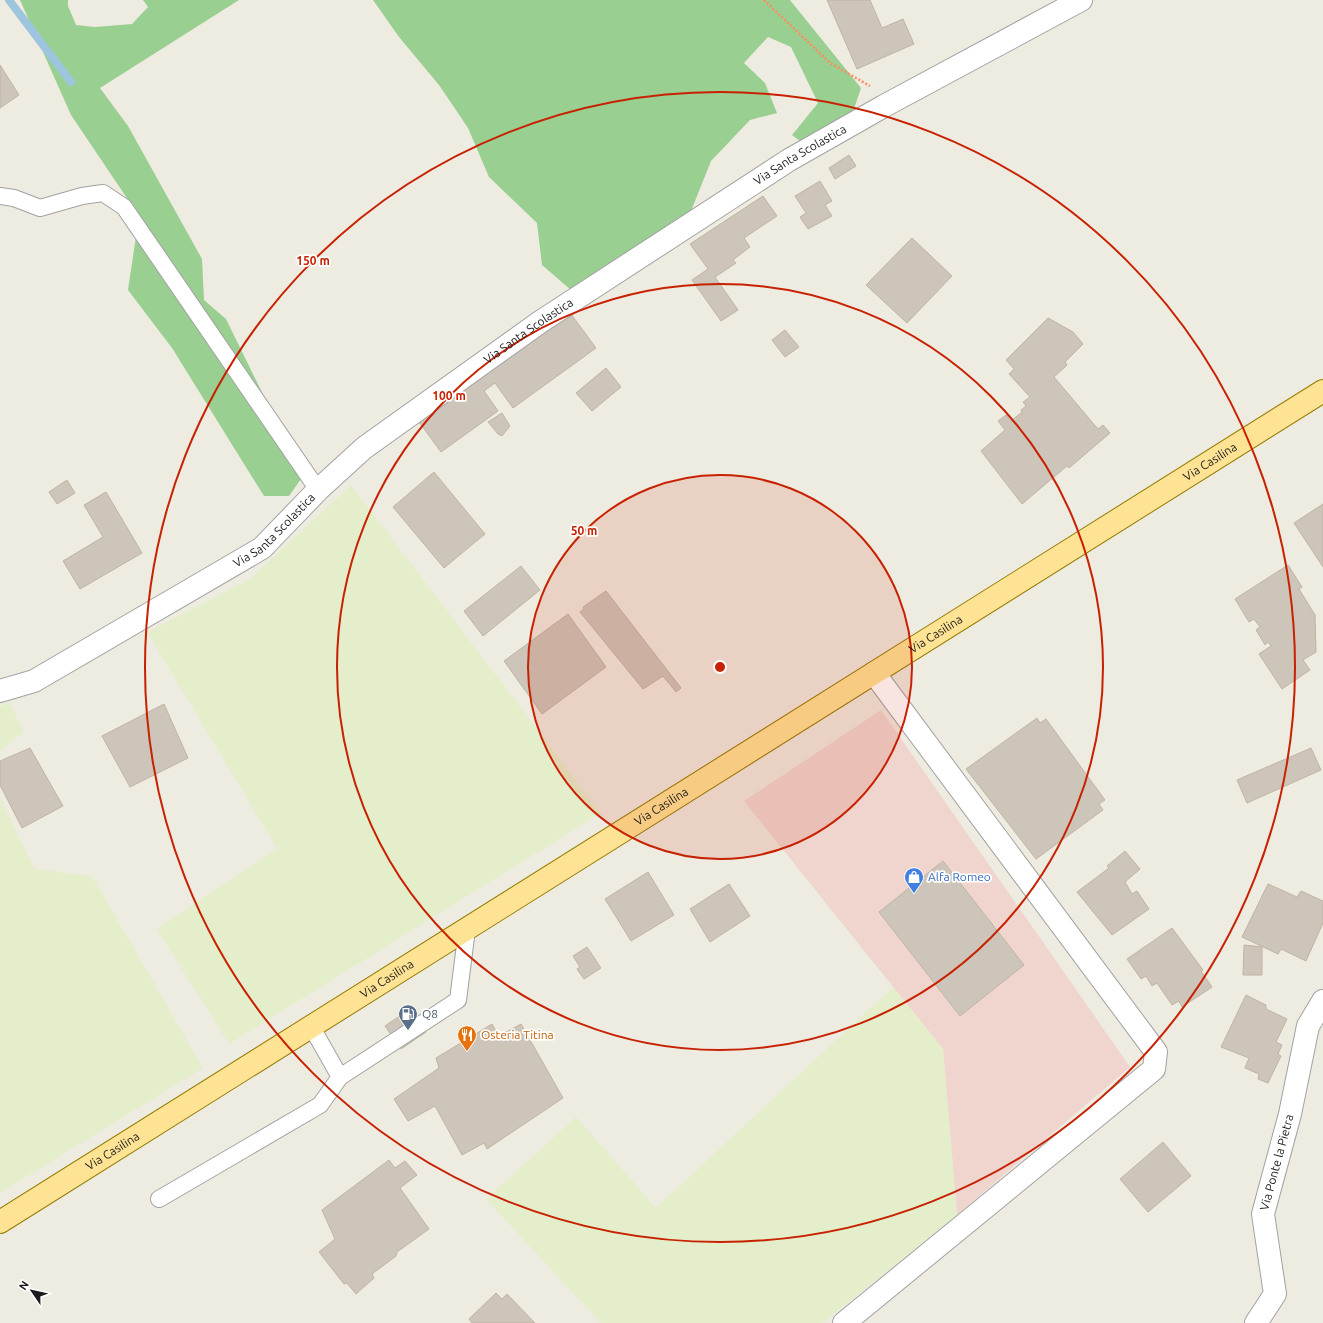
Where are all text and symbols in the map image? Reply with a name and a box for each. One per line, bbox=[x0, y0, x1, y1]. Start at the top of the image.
street label: Via Santa Scolastica bbox=[751, 122, 848, 187]
text: 150 m bbox=[296, 254, 330, 267]
street label: Via Santa Scolastica bbox=[481, 295, 575, 366]
text: 100 m bbox=[432, 389, 466, 402]
street label: Via Casilina bbox=[1181, 440, 1239, 483]
street label: Via Santa Scolastica bbox=[231, 490, 317, 569]
text: 50 m bbox=[571, 524, 597, 537]
street label: Via Casilina bbox=[906, 612, 965, 655]
centre of rings bbox=[713, 660, 727, 674]
street label: Via Casilina bbox=[632, 785, 690, 828]
shop icon: Alfa Romeo bbox=[903, 866, 925, 894]
place label: Alfa Romeo bbox=[928, 870, 991, 883]
street label: Via Casilina bbox=[358, 957, 416, 1000]
fuel station icon: Q8 bbox=[397, 1003, 419, 1031]
place label: Q8 bbox=[422, 1007, 438, 1020]
restaurant icon: Osteria Titina bbox=[456, 1024, 478, 1052]
place label: Osteria Titina bbox=[481, 1028, 554, 1041]
street label: Via Ponte la Pietra bbox=[1257, 1113, 1296, 1212]
street label: Via Casilina bbox=[83, 1129, 141, 1172]
north arrow bbox=[12, 1271, 52, 1311]
text: N bbox=[16, 1279, 31, 1292]

